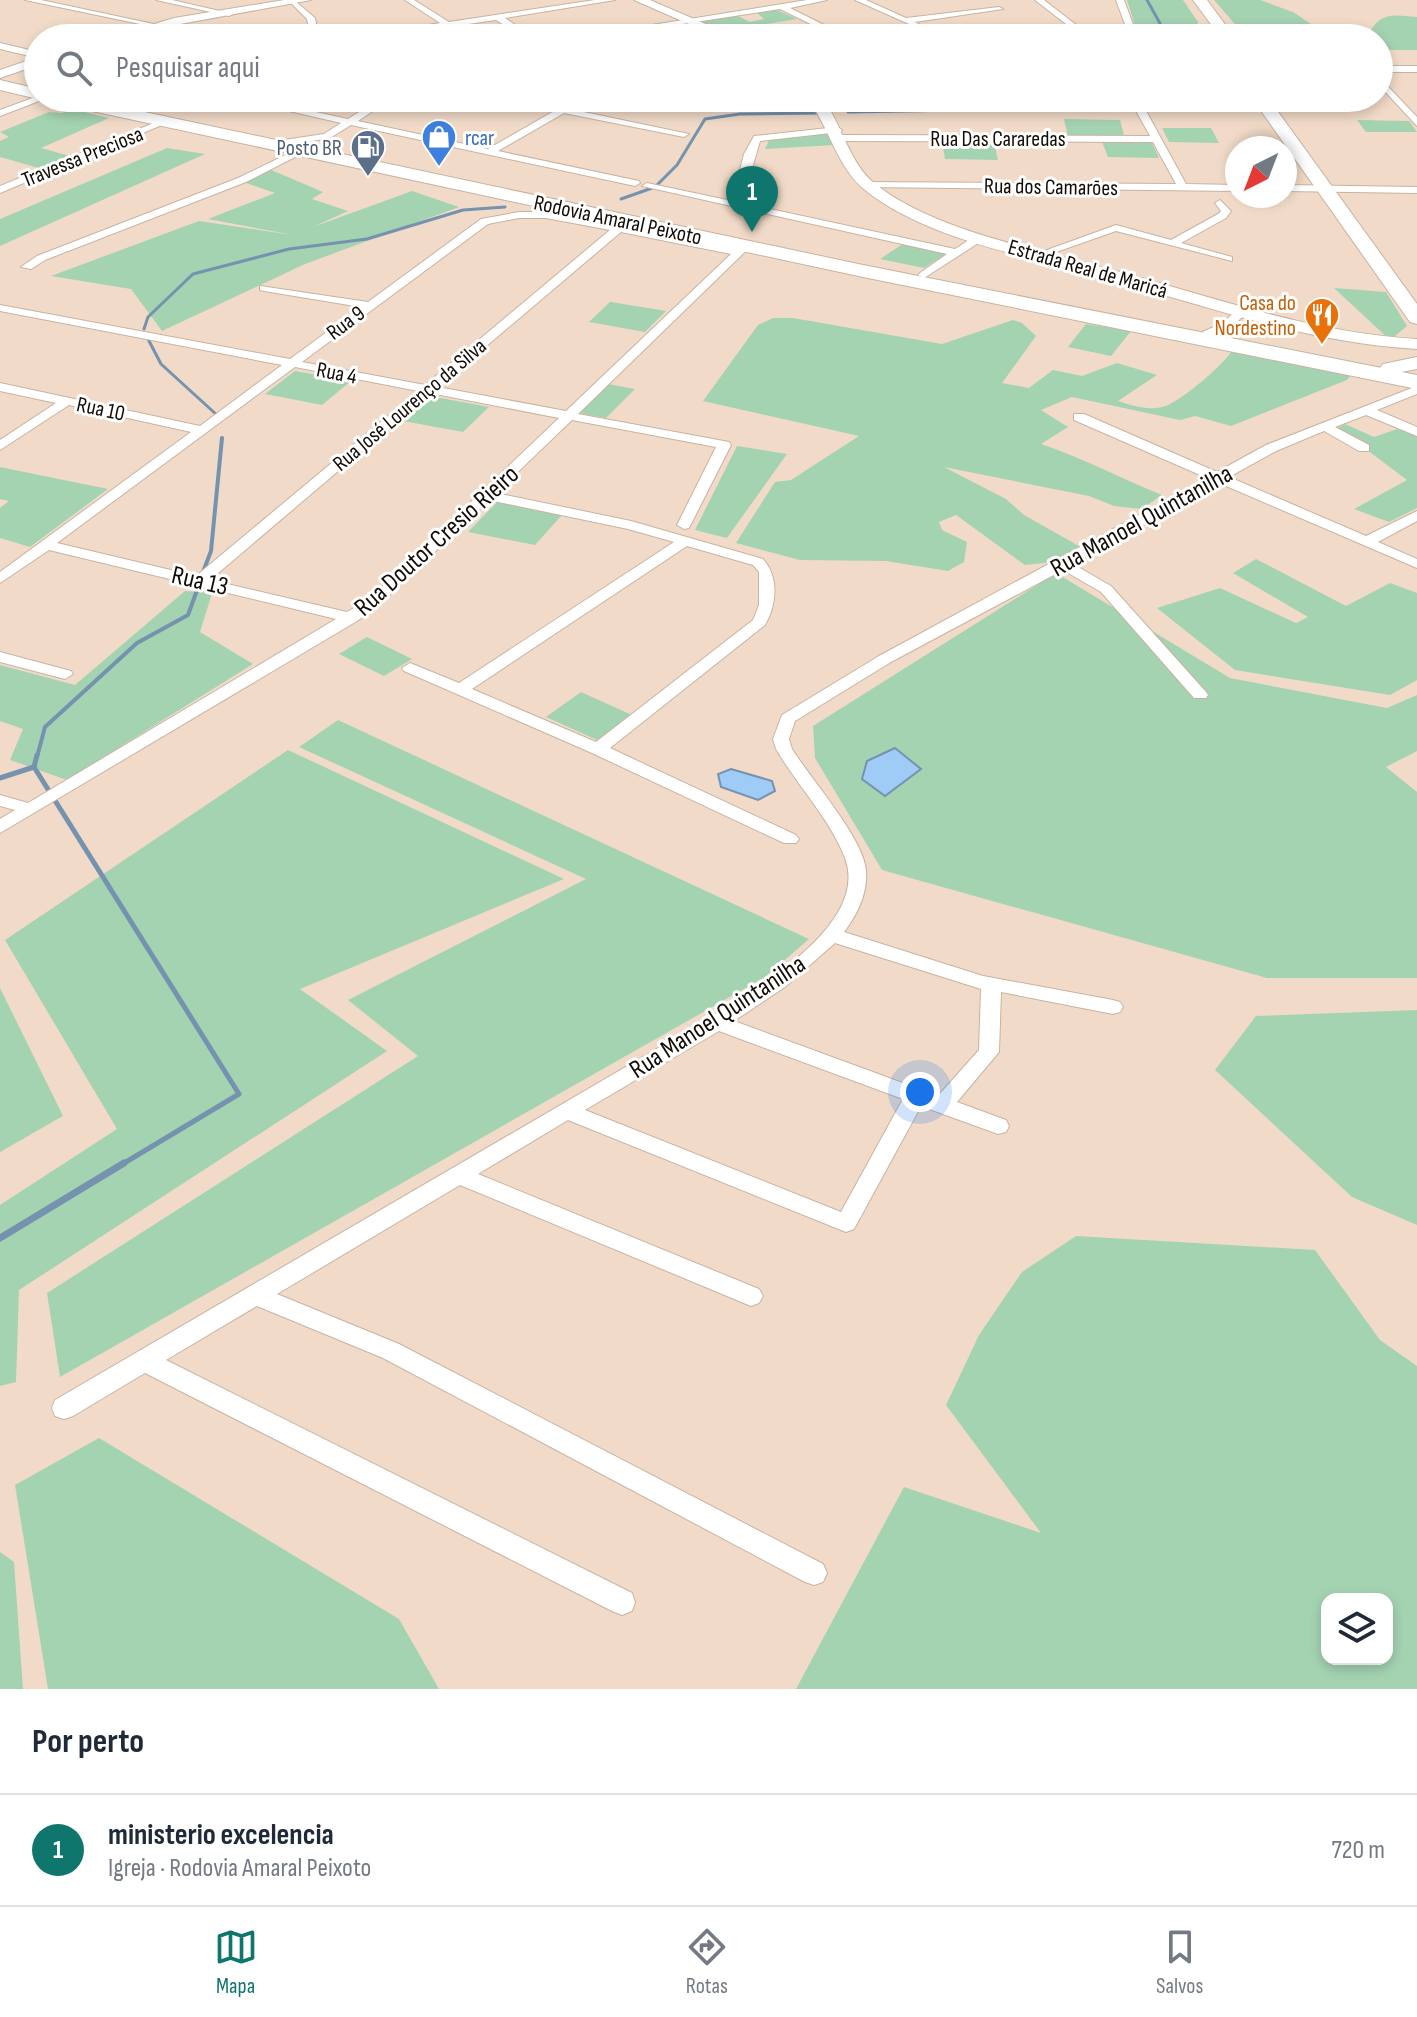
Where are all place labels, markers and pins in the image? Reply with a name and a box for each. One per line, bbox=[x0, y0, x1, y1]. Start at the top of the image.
shop icon: rcar bbox=[420, 118, 458, 168]
place label: rcar bbox=[465, 125, 494, 152]
fuel station icon: Posto BR bbox=[349, 128, 387, 178]
place label: Posto BR bbox=[277, 135, 342, 162]
pin: 1 bbox=[726, 166, 778, 232]
place label: Casa do Nordestino bbox=[1214, 290, 1296, 342]
restaurant icon: Casa do Nordestino bbox=[1303, 296, 1341, 346]

